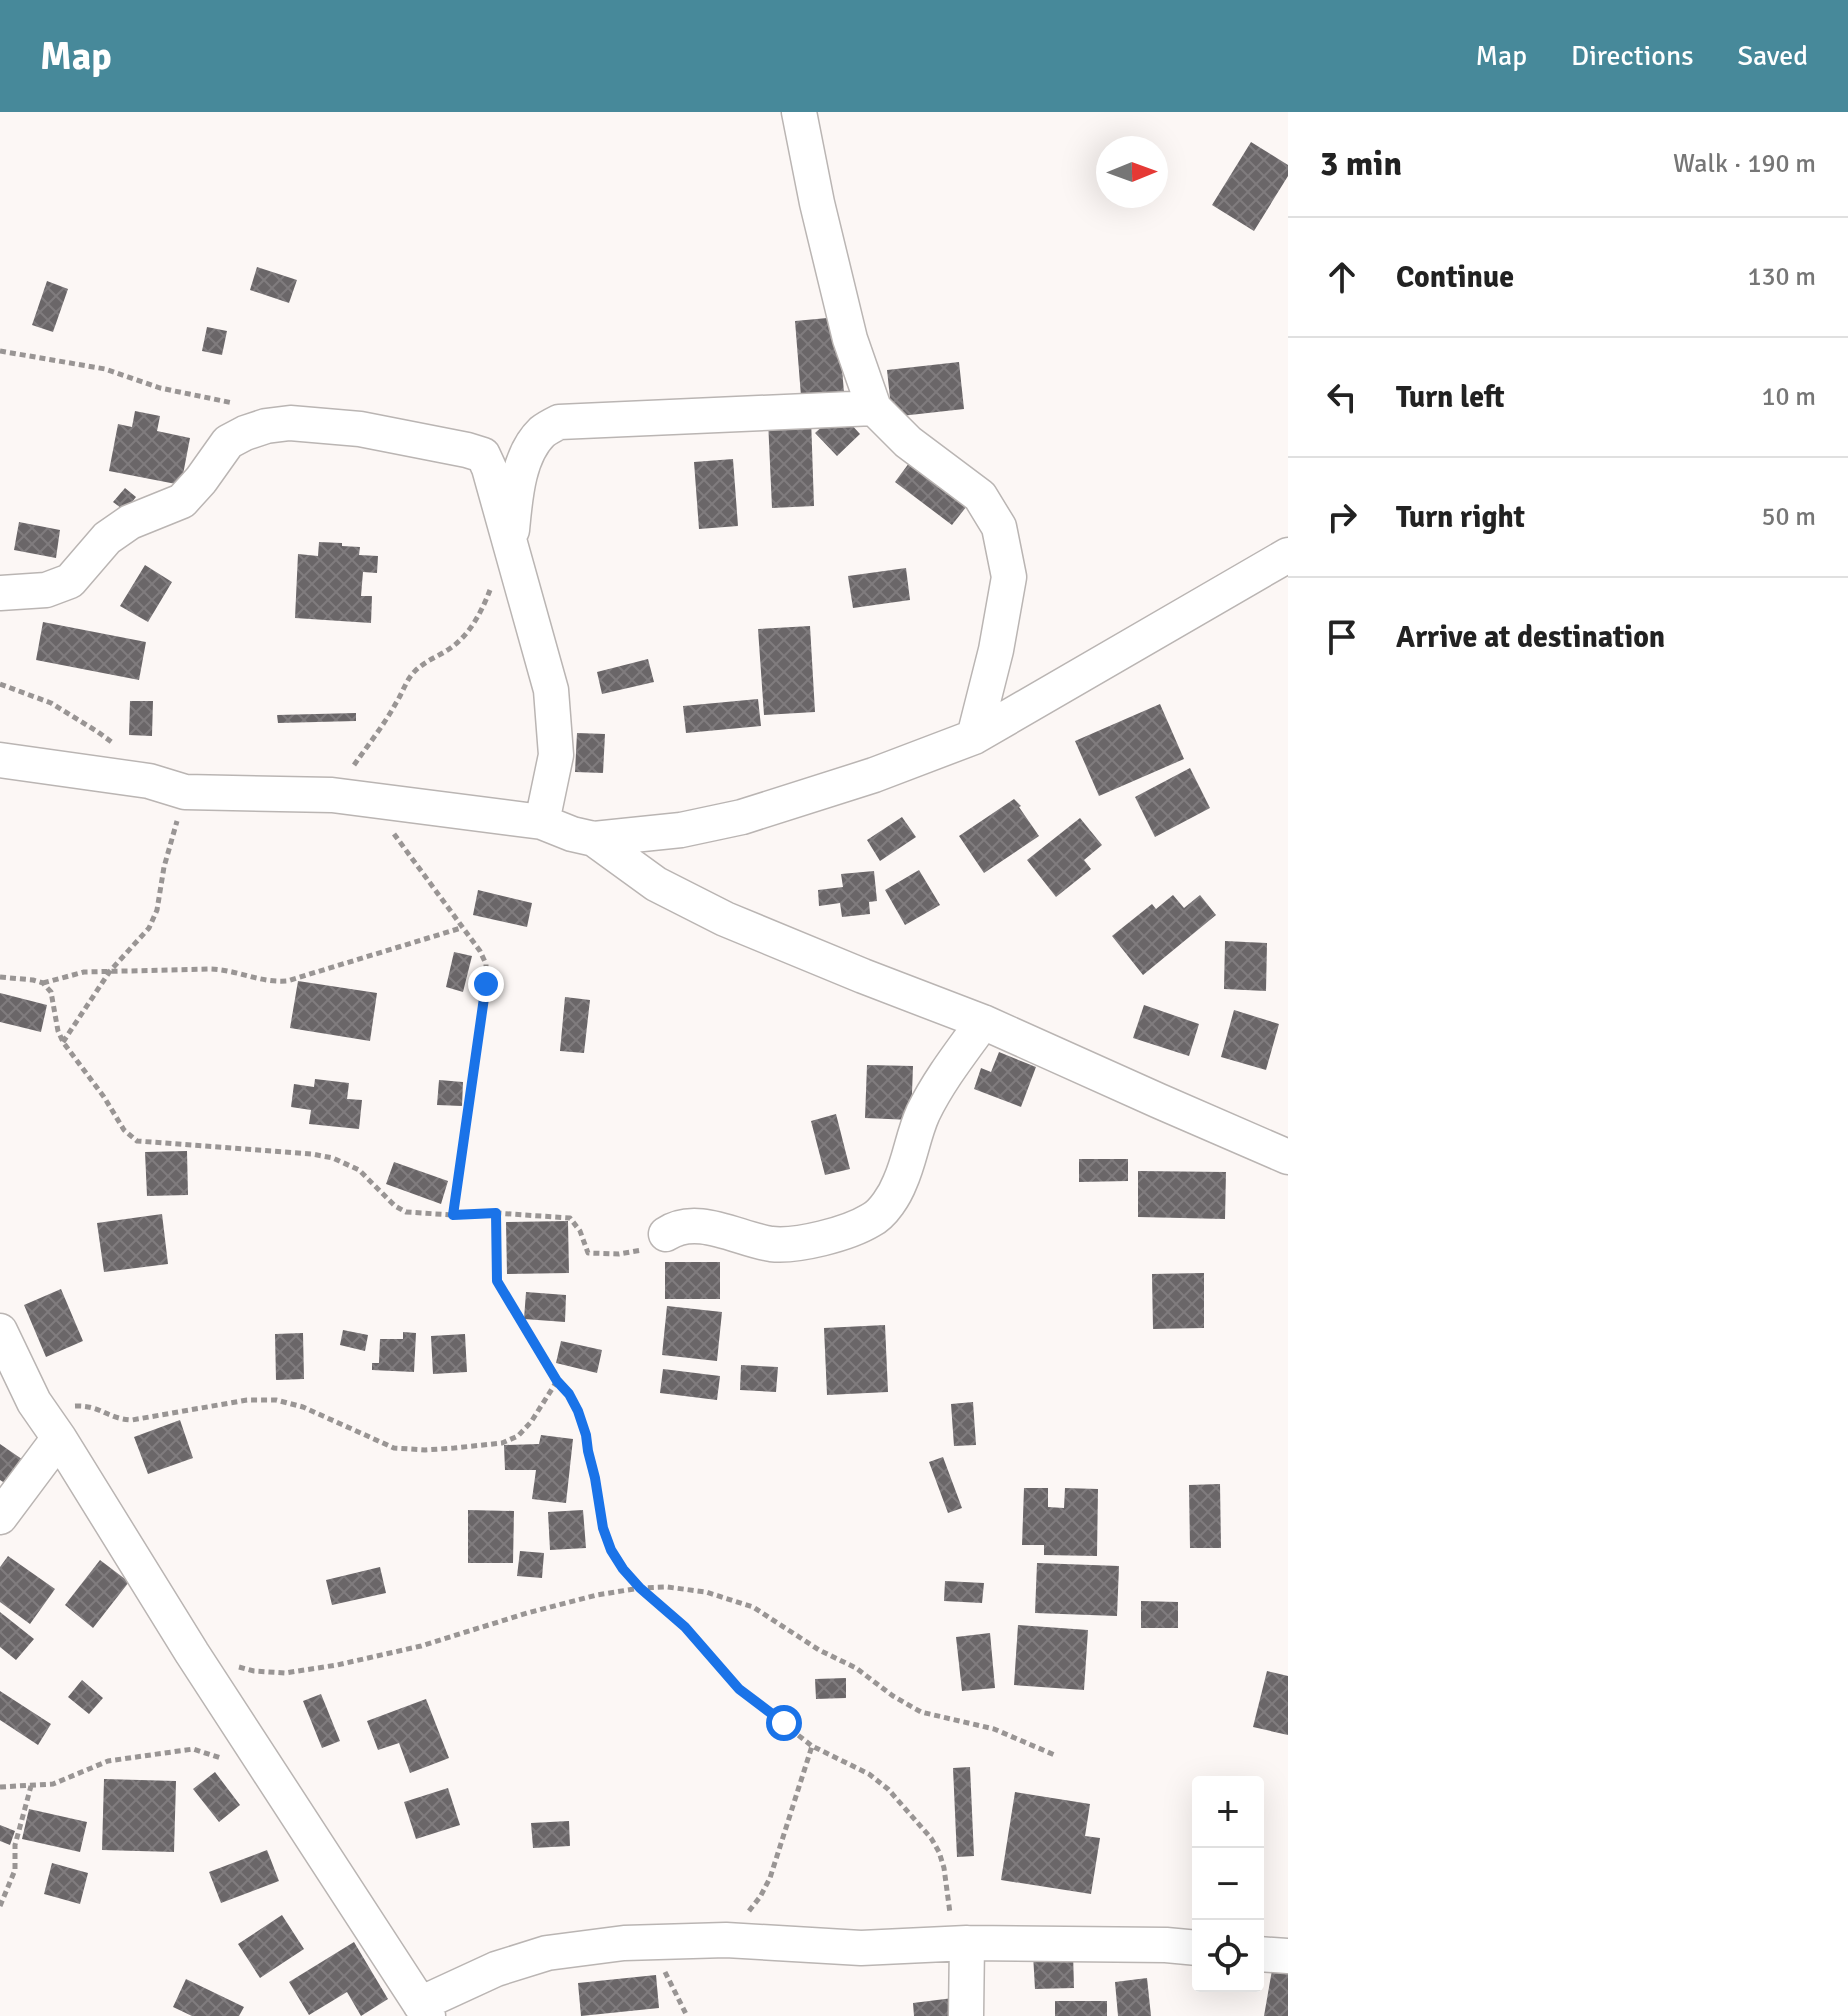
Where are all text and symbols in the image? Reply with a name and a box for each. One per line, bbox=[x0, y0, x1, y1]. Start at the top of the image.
text: Map bbox=[40, 33, 112, 80]
text: Map bbox=[1475, 39, 1527, 73]
text: Directions bbox=[1571, 39, 1693, 73]
text: Saved bbox=[1737, 39, 1808, 73]
north arrow bbox=[1096, 136, 1168, 208]
text: 3 min bbox=[1320, 143, 1402, 185]
text: Walk · 190 m bbox=[1673, 148, 1816, 180]
icon: ahead bbox=[1320, 255, 1364, 299]
text: Continue bbox=[1396, 259, 1514, 296]
text: 130 m bbox=[1747, 261, 1816, 293]
icon: left bbox=[1320, 375, 1364, 419]
text: Turn left bbox=[1396, 379, 1505, 416]
text: 10 m bbox=[1761, 381, 1816, 413]
icon: right bbox=[1320, 495, 1364, 539]
text: Turn right bbox=[1396, 499, 1525, 536]
text: 50 m bbox=[1761, 501, 1816, 533]
icon: arrive bbox=[1320, 615, 1364, 659]
text: Arrive at destination bbox=[1396, 619, 1665, 656]
route end bbox=[468, 966, 504, 1002]
route start bbox=[766, 1705, 802, 1741]
map controls bbox=[1192, 1776, 1264, 1992]
button: + bbox=[1192, 1776, 1264, 1848]
button: − bbox=[1192, 1848, 1264, 1920]
button: locate bbox=[1192, 1920, 1264, 1992]

